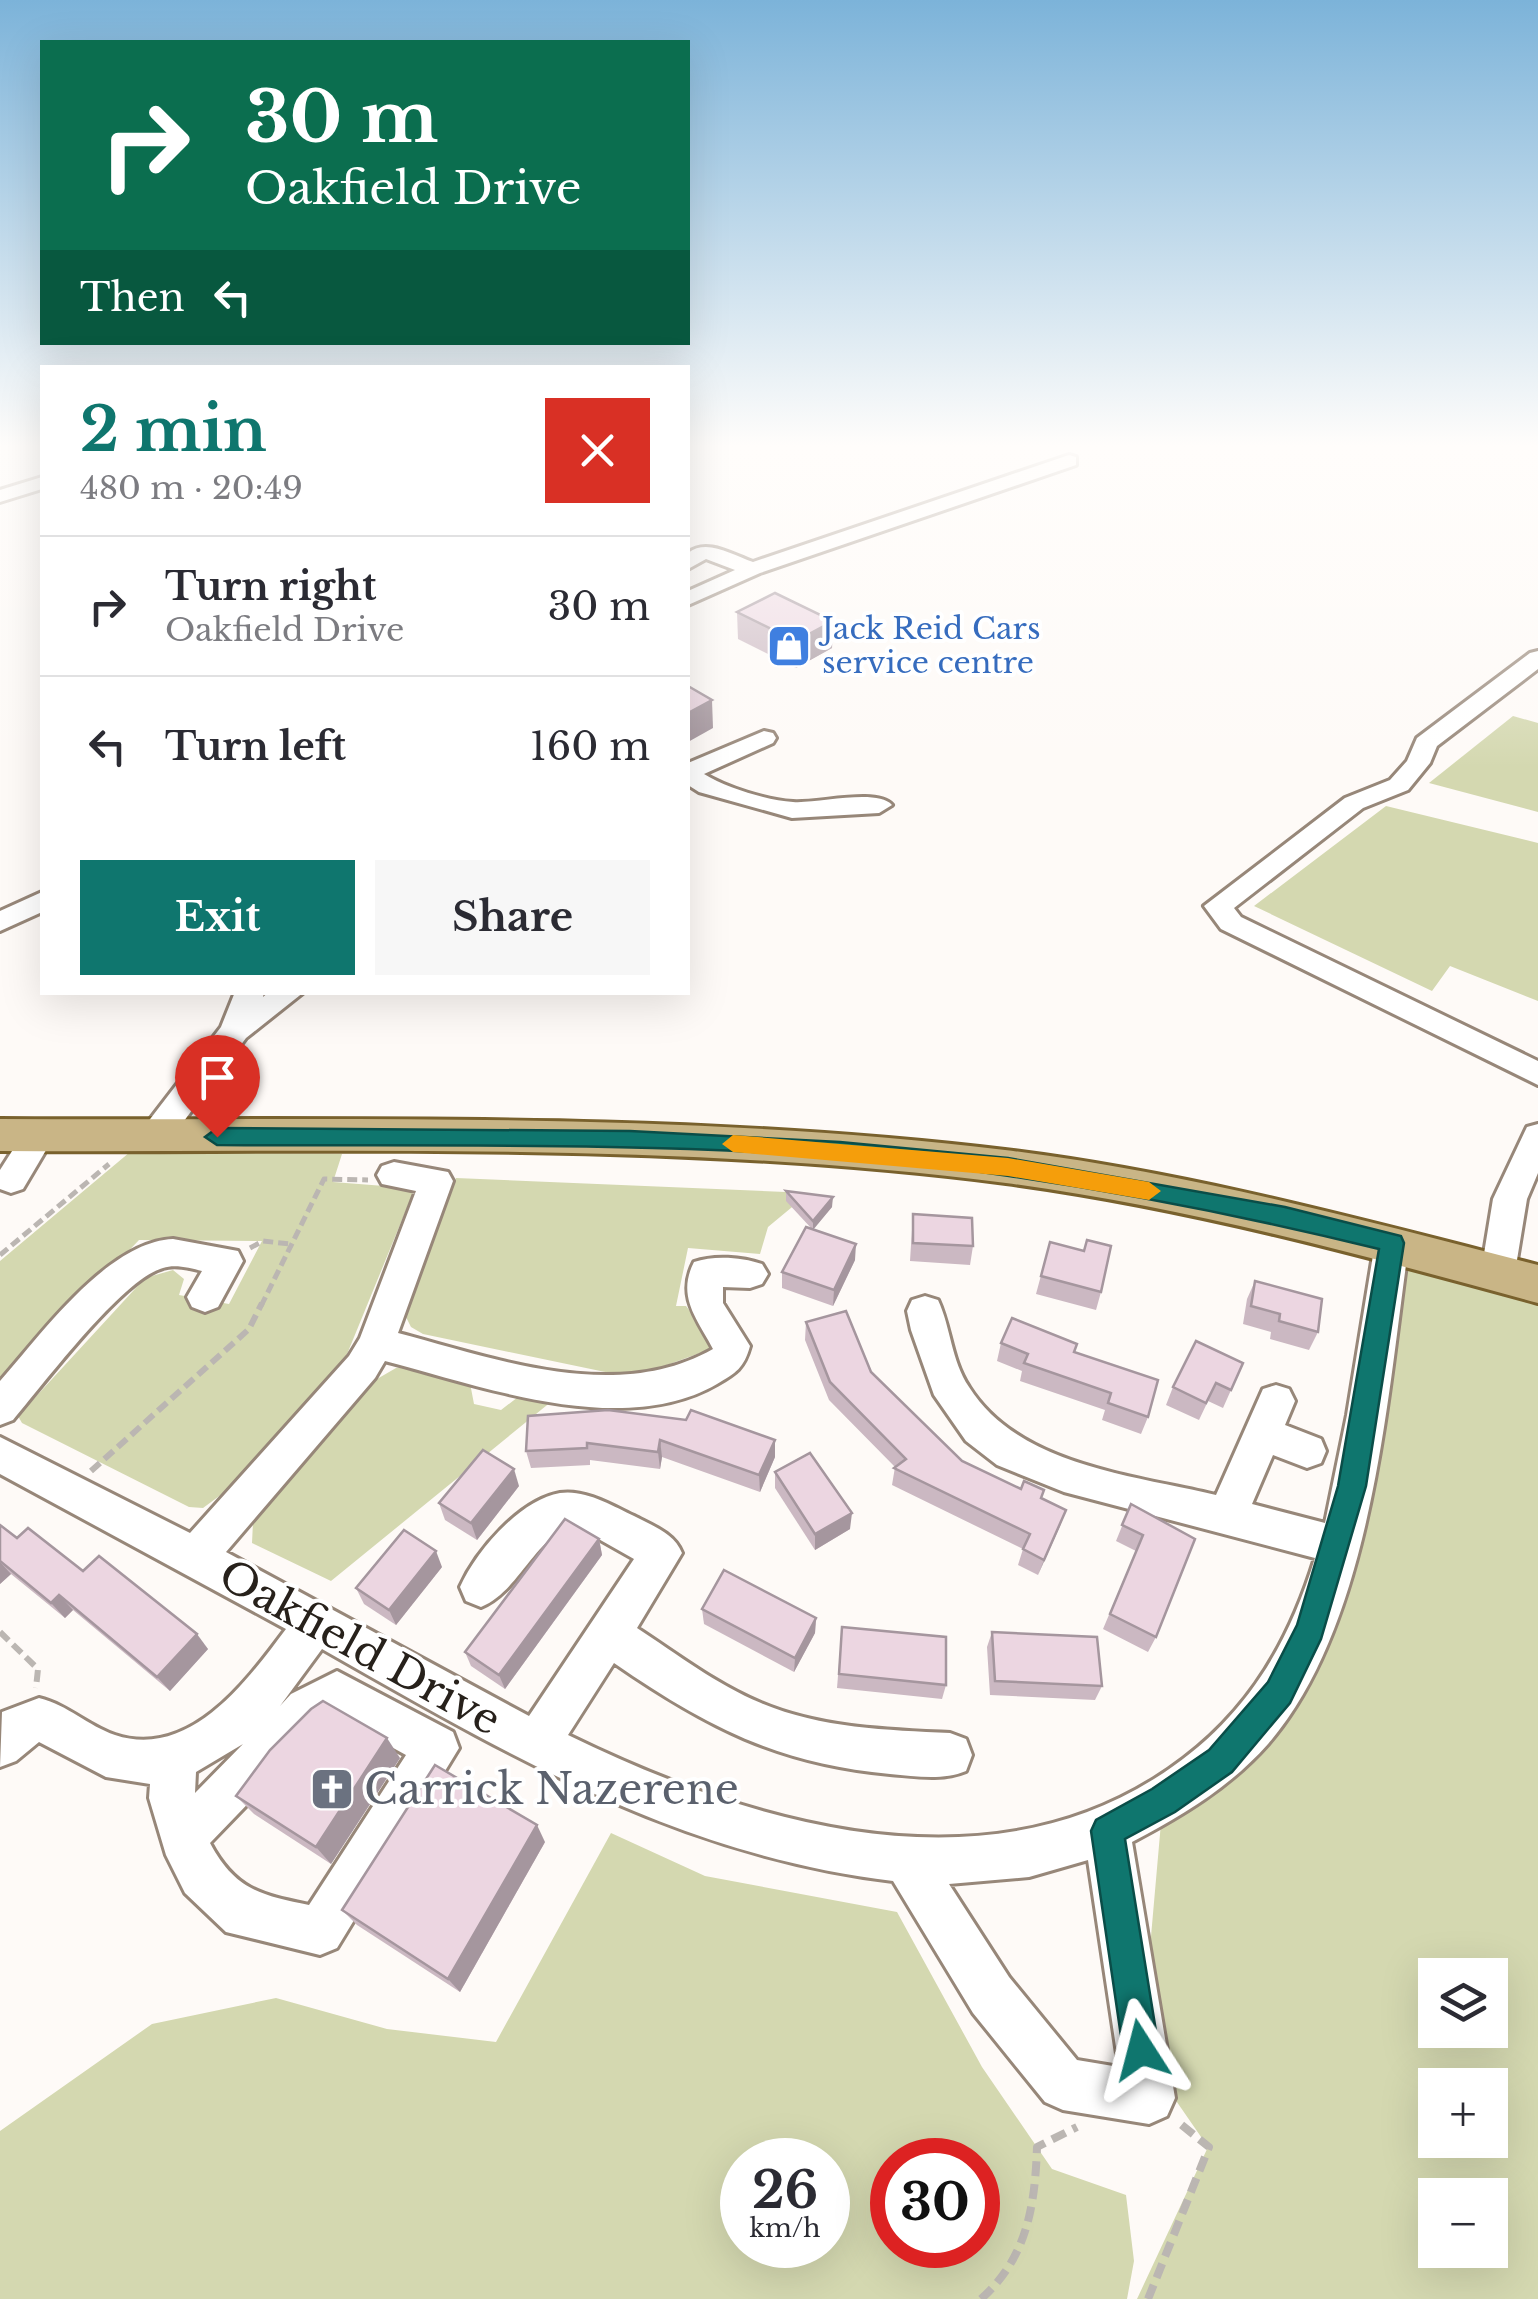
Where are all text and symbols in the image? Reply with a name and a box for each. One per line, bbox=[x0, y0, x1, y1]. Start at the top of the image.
text: 30 m bbox=[245, 74, 438, 161]
icon: right bbox=[80, 80, 210, 210]
text: Oakfield Drive bbox=[245, 160, 582, 216]
icon: left bbox=[205, 270, 260, 325]
text: Then bbox=[80, 274, 185, 321]
text: 2 min bbox=[80, 393, 267, 467]
button: close bbox=[545, 398, 650, 503]
text: 480 m · 20:49 bbox=[80, 468, 303, 508]
text: Turn right bbox=[165, 563, 376, 610]
icon: right bbox=[80, 579, 135, 634]
text: 30 m bbox=[548, 583, 650, 630]
text: Oakfield Drive bbox=[165, 610, 404, 650]
place label: Jack Reid Cars service centre bbox=[818, 610, 1041, 681]
shop icon: Jack Reid Cars service centre bbox=[766, 623, 812, 669]
icon: left bbox=[80, 719, 135, 774]
text: Turn left bbox=[165, 723, 346, 770]
text: 160 m bbox=[530, 723, 650, 770]
button: Exit bbox=[80, 860, 355, 975]
button: Share bbox=[375, 860, 650, 975]
pin bbox=[175, 1035, 260, 1138]
icon: arrive bbox=[190, 1050, 245, 1105]
street label: Oakfield Drive bbox=[210, 1548, 510, 1746]
place label: Carrick Nazerene bbox=[364, 1763, 739, 1815]
church icon: Carrick Nazerene bbox=[309, 1766, 355, 1812]
map controls bbox=[1418, 1958, 1508, 2268]
button: layers bbox=[1418, 1958, 1508, 2048]
position arrow bbox=[1089, 1998, 1193, 2102]
button: + bbox=[1418, 2068, 1508, 2158]
speed limit sign: 30 bbox=[870, 2138, 1000, 2268]
text: 26 bbox=[752, 2159, 818, 2222]
button: − bbox=[1418, 2178, 1508, 2268]
text: km/h bbox=[750, 2213, 820, 2244]

